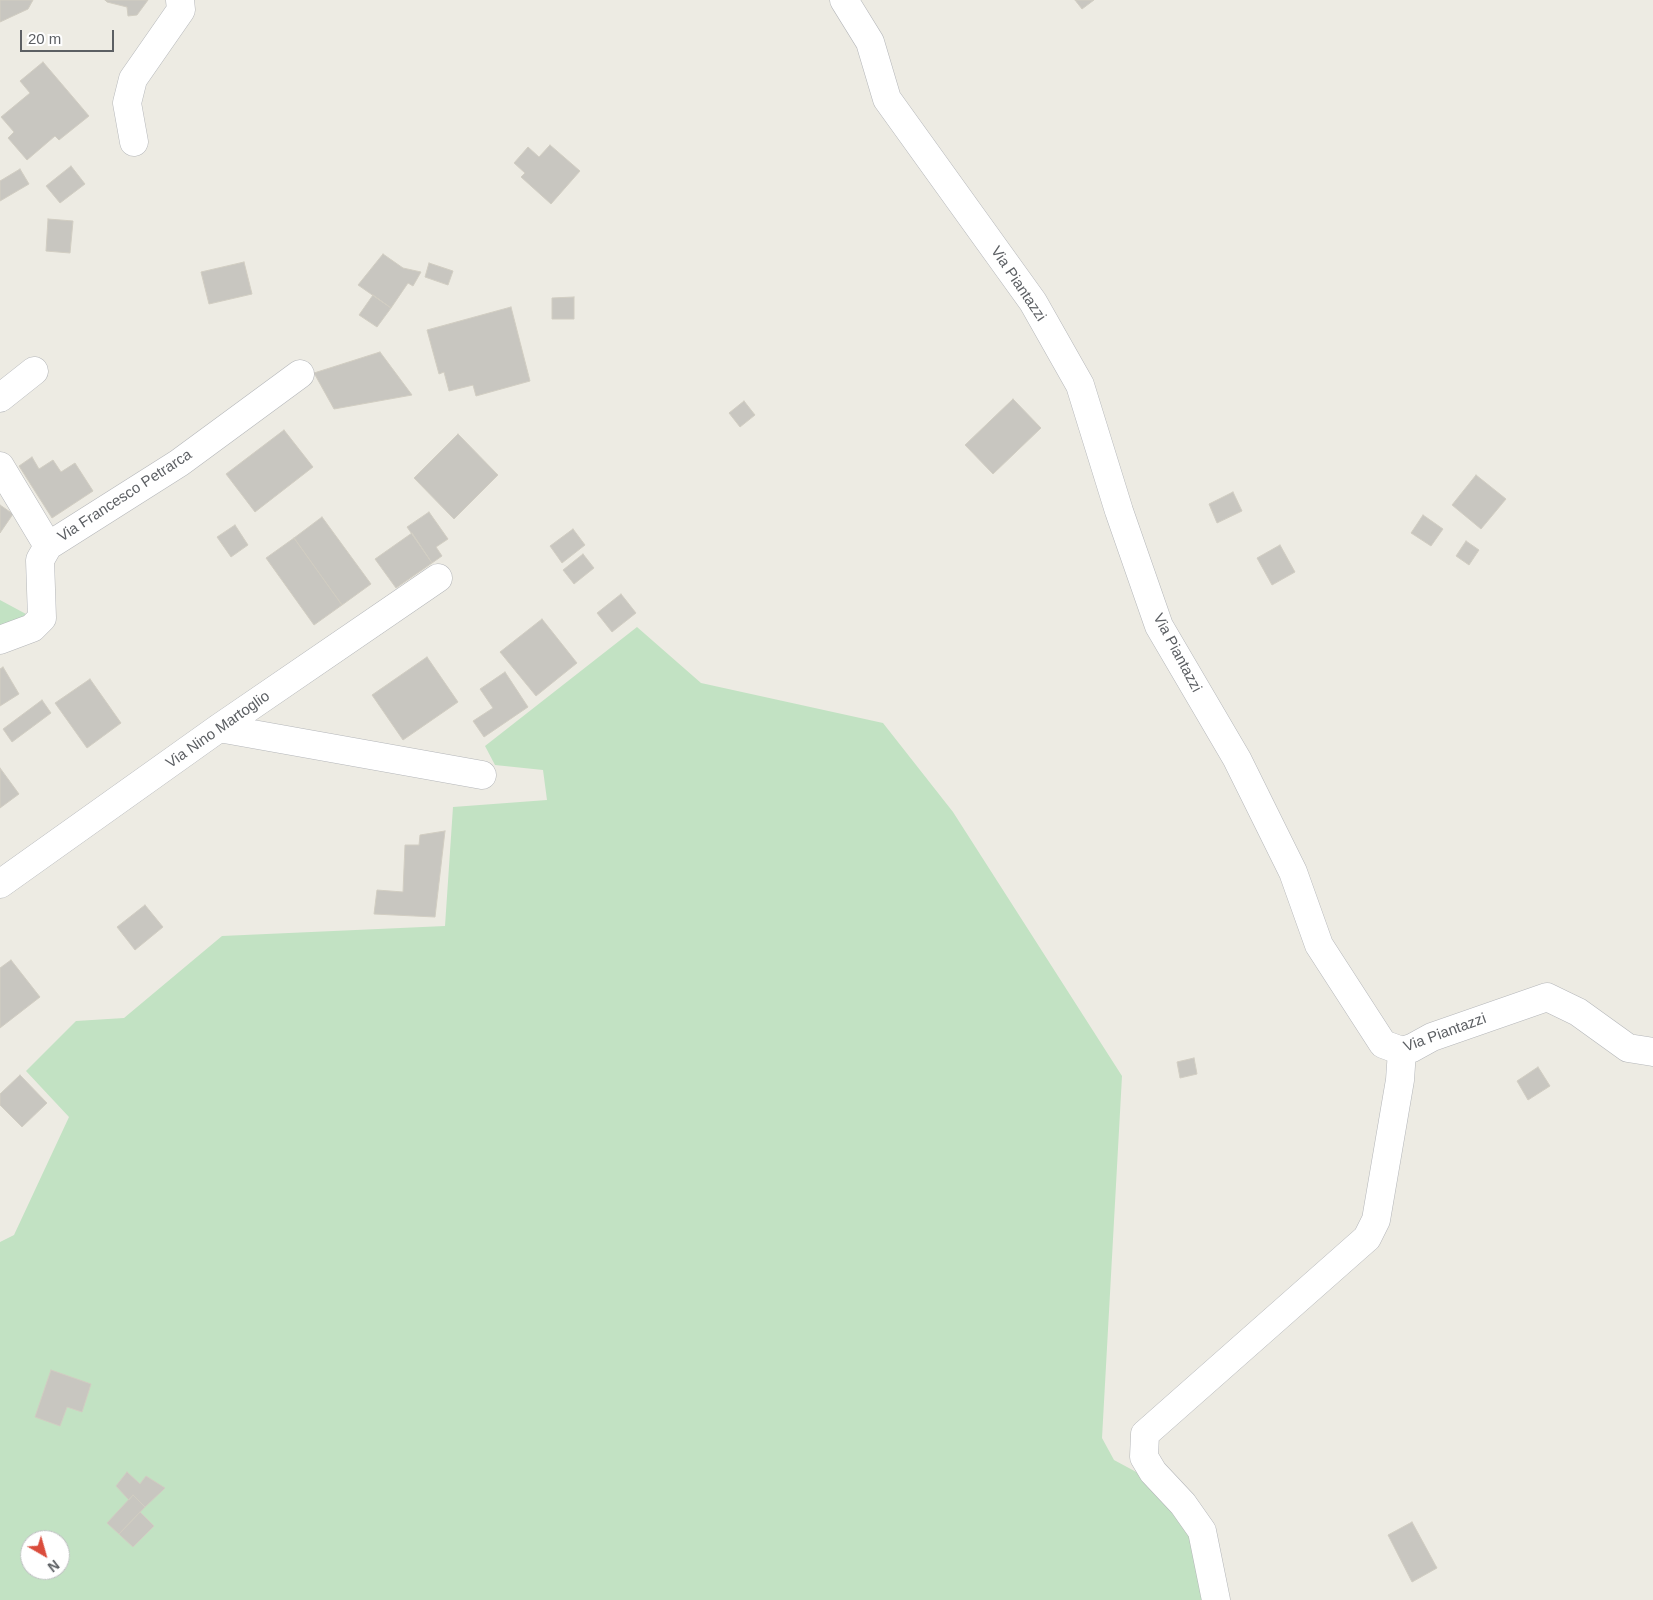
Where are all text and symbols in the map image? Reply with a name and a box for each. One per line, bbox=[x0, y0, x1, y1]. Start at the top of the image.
scale bar bbox=[22, 20, 116, 52]
text: 20 m bbox=[28, 30, 61, 47]
street label: Via Piantazzi bbox=[986, 243, 1050, 325]
street label: Via Francesco Petrarca bbox=[54, 446, 196, 546]
street label: Via Piantazzi bbox=[1149, 611, 1205, 695]
street label: Via Nino Martoglio bbox=[163, 688, 273, 772]
street label: Via Piantazzi bbox=[1401, 1010, 1489, 1056]
north arrow bbox=[20, 1530, 70, 1580]
text: N bbox=[45, 1557, 63, 1575]

